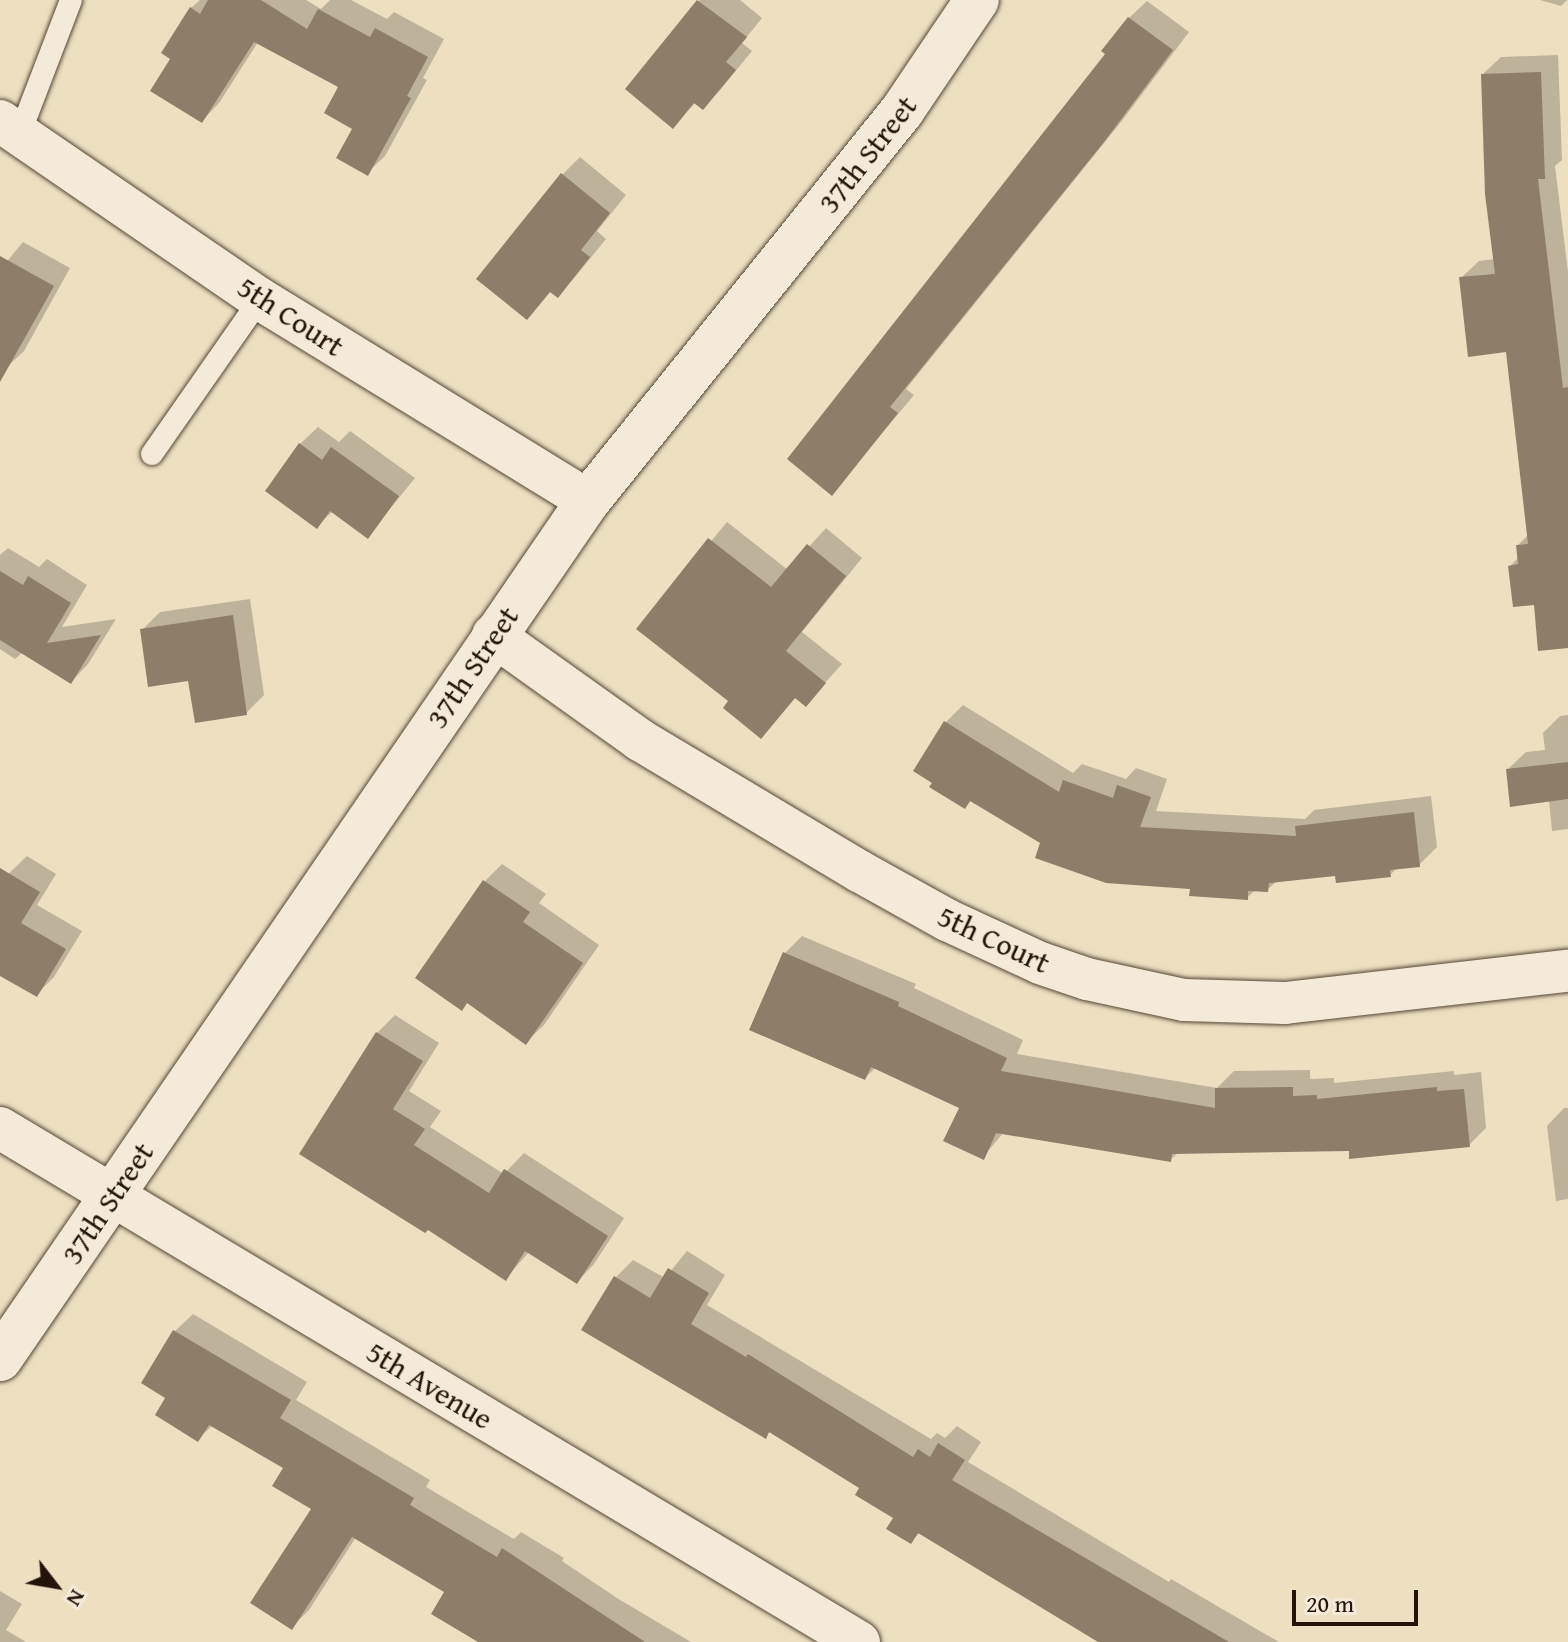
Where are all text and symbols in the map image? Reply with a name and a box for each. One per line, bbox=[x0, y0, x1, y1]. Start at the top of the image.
street label: 37th Street bbox=[810, 88, 924, 220]
street label: 5th Court bbox=[231, 268, 351, 364]
street label: 37th Street bbox=[418, 599, 526, 735]
street label: 5th Court bbox=[932, 897, 1056, 981]
street label: 37th Street bbox=[53, 1135, 161, 1271]
street label: 5th Avenue bbox=[360, 1333, 500, 1437]
north arrow bbox=[16, 1546, 96, 1626]
scale bar bbox=[1296, 1574, 1422, 1624]
text: N bbox=[59, 1584, 94, 1613]
text: 20 m bbox=[1306, 1586, 1354, 1621]

